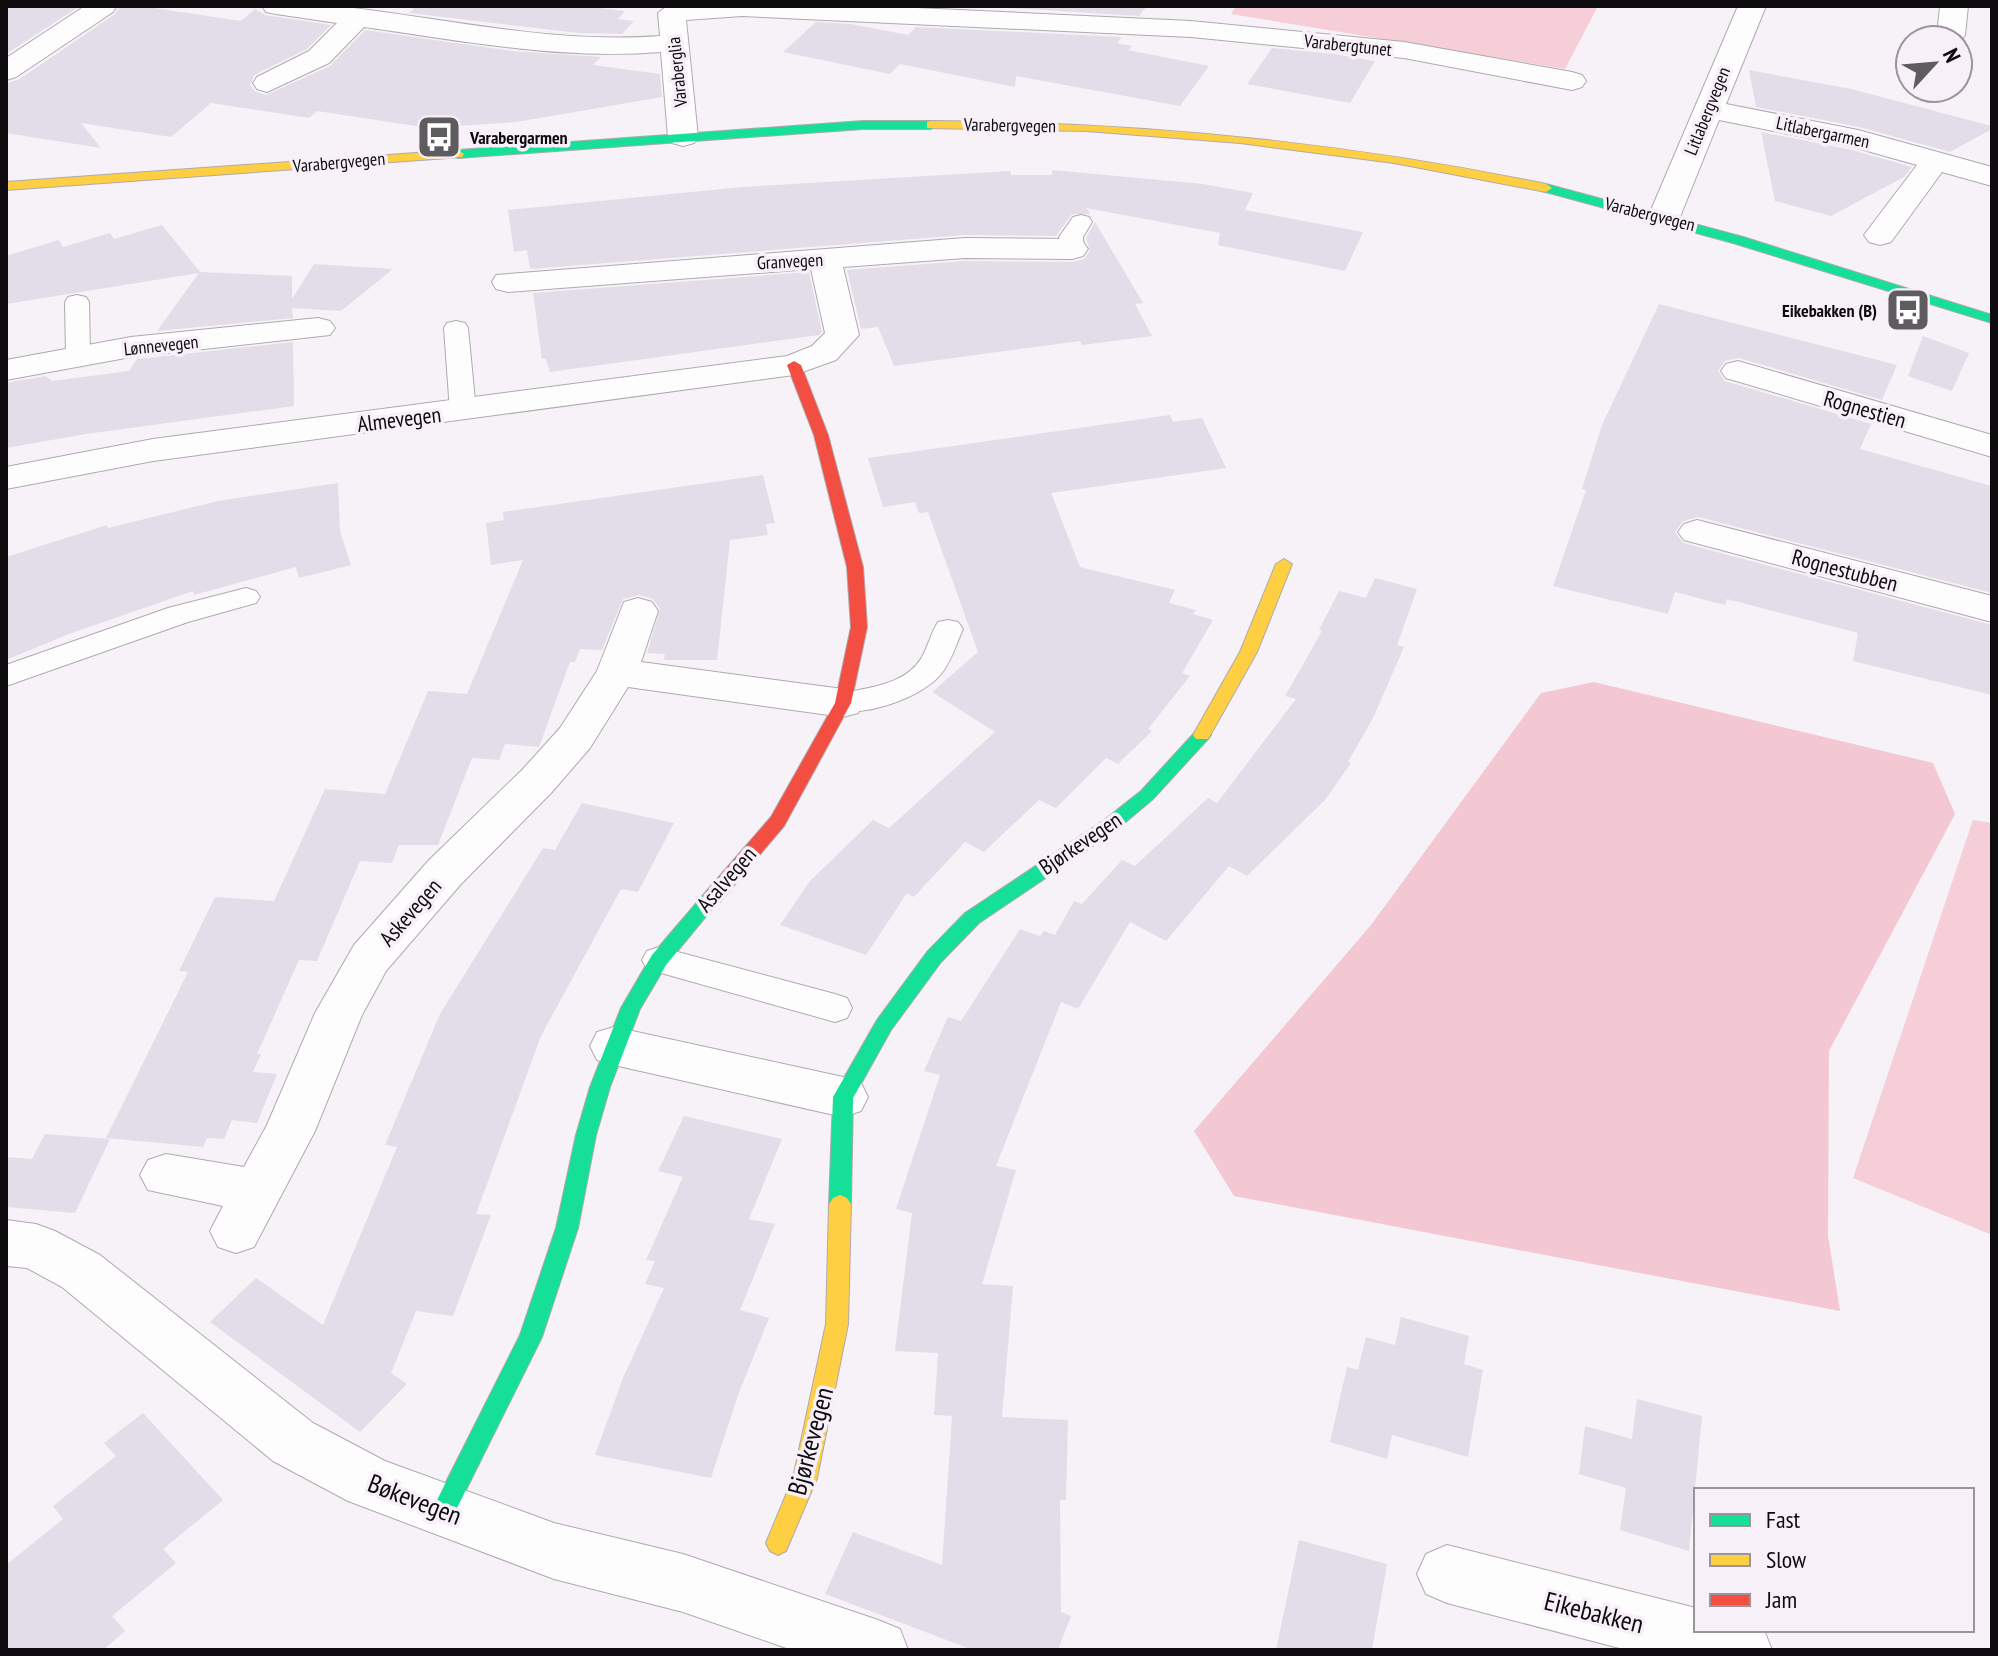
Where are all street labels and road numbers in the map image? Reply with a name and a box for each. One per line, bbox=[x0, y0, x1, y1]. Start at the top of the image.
street label: Varabergtunet bbox=[1302, 29, 1393, 61]
street label: Varaberglia bbox=[662, 36, 692, 109]
street label: Litlabergvegen bbox=[1679, 64, 1735, 158]
street label: Litlabergarmen bbox=[1774, 111, 1872, 153]
street label: Varabergvegen bbox=[963, 113, 1056, 137]
street label: Varabergvegen bbox=[291, 147, 386, 178]
street label: Varabergvegen bbox=[1601, 191, 1698, 236]
street label: Granvegen bbox=[756, 248, 824, 274]
street label: Lønnevegen bbox=[123, 330, 199, 360]
street label: Rognestien bbox=[1821, 384, 1909, 434]
street label: Almevegen bbox=[355, 400, 443, 438]
street label: Rognestubben bbox=[1789, 542, 1901, 598]
street label: Bjørkevegen bbox=[1033, 805, 1127, 881]
street label: Asalvegen bbox=[690, 841, 762, 917]
street label: Askevegen bbox=[373, 872, 447, 952]
street label: Bjørkevegen bbox=[780, 1383, 840, 1499]
street label: Bøkevegen bbox=[363, 1466, 467, 1532]
street label: Eikebakken bbox=[1541, 1584, 1647, 1640]

